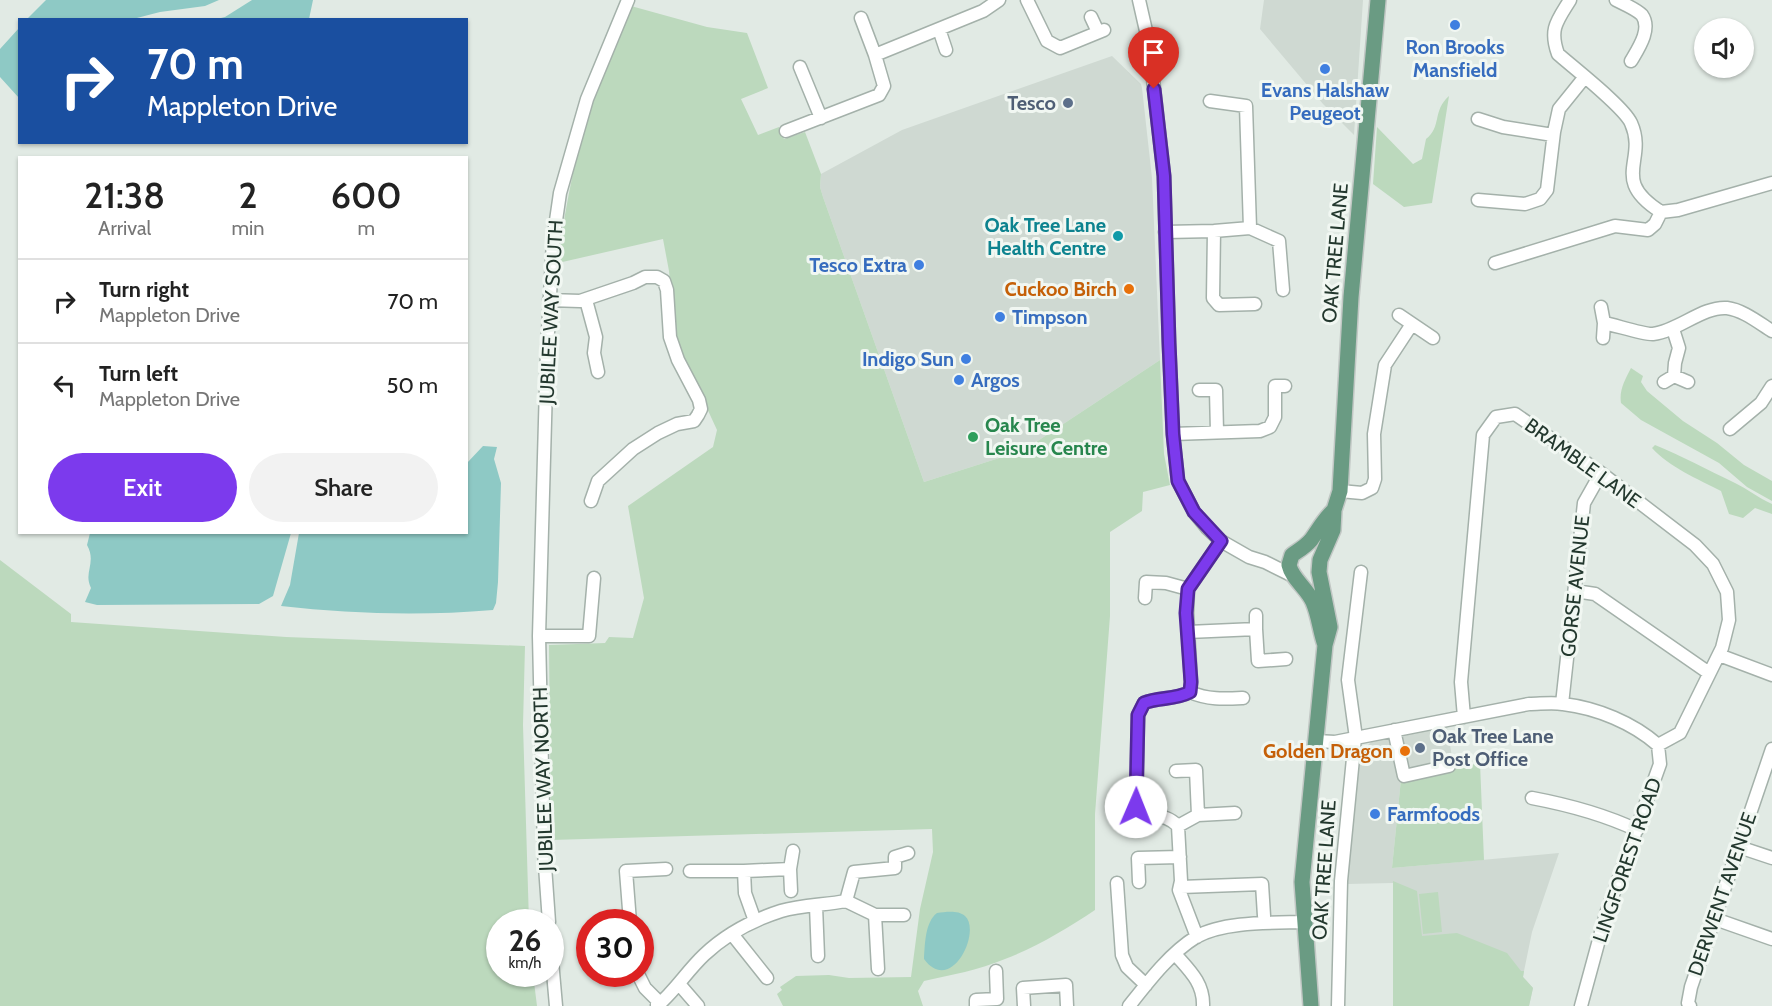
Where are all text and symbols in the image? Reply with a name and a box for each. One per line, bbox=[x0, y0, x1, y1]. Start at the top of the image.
marker: Ron Brooks Mansfield bbox=[1448, 18, 1462, 32]
map controls bbox=[1694, 18, 1754, 78]
button: sound bbox=[1694, 18, 1754, 78]
pin bbox=[1128, 27, 1179, 89]
place label: Ron Brooks Mansfield bbox=[1406, 35, 1504, 82]
icon: arrive bbox=[1137, 36, 1170, 69]
text: 70 m bbox=[147, 38, 244, 90]
icon: right bbox=[48, 42, 126, 120]
marker: Evans Halshaw Peugeot bbox=[1318, 62, 1332, 76]
place label: Evans Halshaw Peugeot bbox=[1261, 78, 1390, 125]
text: Mappleton Drive bbox=[147, 90, 337, 123]
place label: Tesco bbox=[1007, 91, 1056, 115]
marker: Tesco bbox=[1061, 96, 1075, 110]
text: 21:38 bbox=[84, 173, 165, 217]
text: 2 bbox=[238, 173, 257, 217]
text: 600 bbox=[331, 173, 402, 217]
street label: OAK TREE LANE bbox=[1317, 182, 1353, 324]
place label: Oak Tree Lane Health Centre bbox=[985, 213, 1106, 260]
text: Arrival bbox=[98, 216, 151, 240]
text: min bbox=[231, 216, 264, 240]
text: m bbox=[357, 216, 375, 240]
street label: JUBILEE WAY SOUTH bbox=[534, 219, 568, 406]
marker: Oak Tree Lane Health Centre bbox=[1111, 229, 1125, 243]
place label: Tesco Extra bbox=[809, 253, 907, 277]
marker: Tesco Extra bbox=[912, 258, 926, 272]
text: Turn right bbox=[99, 276, 189, 303]
place label: Cuckoo Birch bbox=[1005, 277, 1117, 301]
marker: Cuckoo Birch bbox=[1122, 282, 1136, 296]
icon: right bbox=[48, 285, 81, 318]
text: 70 m bbox=[388, 288, 438, 315]
text: Mappleton Drive bbox=[99, 303, 240, 327]
place label: Timpson bbox=[1012, 305, 1087, 329]
marker: Timpson bbox=[993, 310, 1007, 324]
place label: Indigo Sun bbox=[862, 347, 954, 371]
marker: Indigo Sun bbox=[959, 352, 973, 366]
text: Turn left bbox=[99, 360, 178, 387]
place label: Argos bbox=[971, 368, 1020, 392]
icon: left bbox=[48, 369, 81, 402]
text: 50 m bbox=[386, 372, 438, 399]
marker: Argos bbox=[952, 373, 966, 387]
text: Mappleton Drive bbox=[99, 387, 240, 411]
place label: Oak Tree Leisure Centre bbox=[985, 413, 1108, 460]
street label: BRAMBLE LANE bbox=[1520, 413, 1646, 513]
marker: Oak Tree Leisure Centre bbox=[966, 430, 980, 444]
button: Exit bbox=[48, 453, 237, 522]
button: Share bbox=[249, 453, 438, 522]
street label: GORSE AVENUE bbox=[1556, 514, 1594, 658]
street label: JUBILEE WAY NORTH bbox=[528, 686, 558, 873]
place label: Oak Tree Lane Post Office bbox=[1432, 724, 1553, 771]
place label: Golden Dragon bbox=[1263, 739, 1393, 763]
marker: Oak Tree Lane Post Office bbox=[1413, 741, 1427, 755]
marker: Golden Dragon bbox=[1398, 744, 1412, 758]
position arrow bbox=[1104, 775, 1168, 839]
street label: LINGFOREST ROAD bbox=[1588, 775, 1666, 945]
street label: OAK TREE LANE bbox=[1307, 799, 1341, 941]
place label: Farmfoods bbox=[1387, 802, 1480, 826]
marker: Farmfoods bbox=[1368, 807, 1382, 821]
street label: DERWENT AVENUE bbox=[1683, 809, 1761, 979]
speed limit sign: 30 bbox=[576, 909, 654, 987]
text: 26 bbox=[509, 922, 541, 959]
text: km/h bbox=[509, 954, 541, 972]

